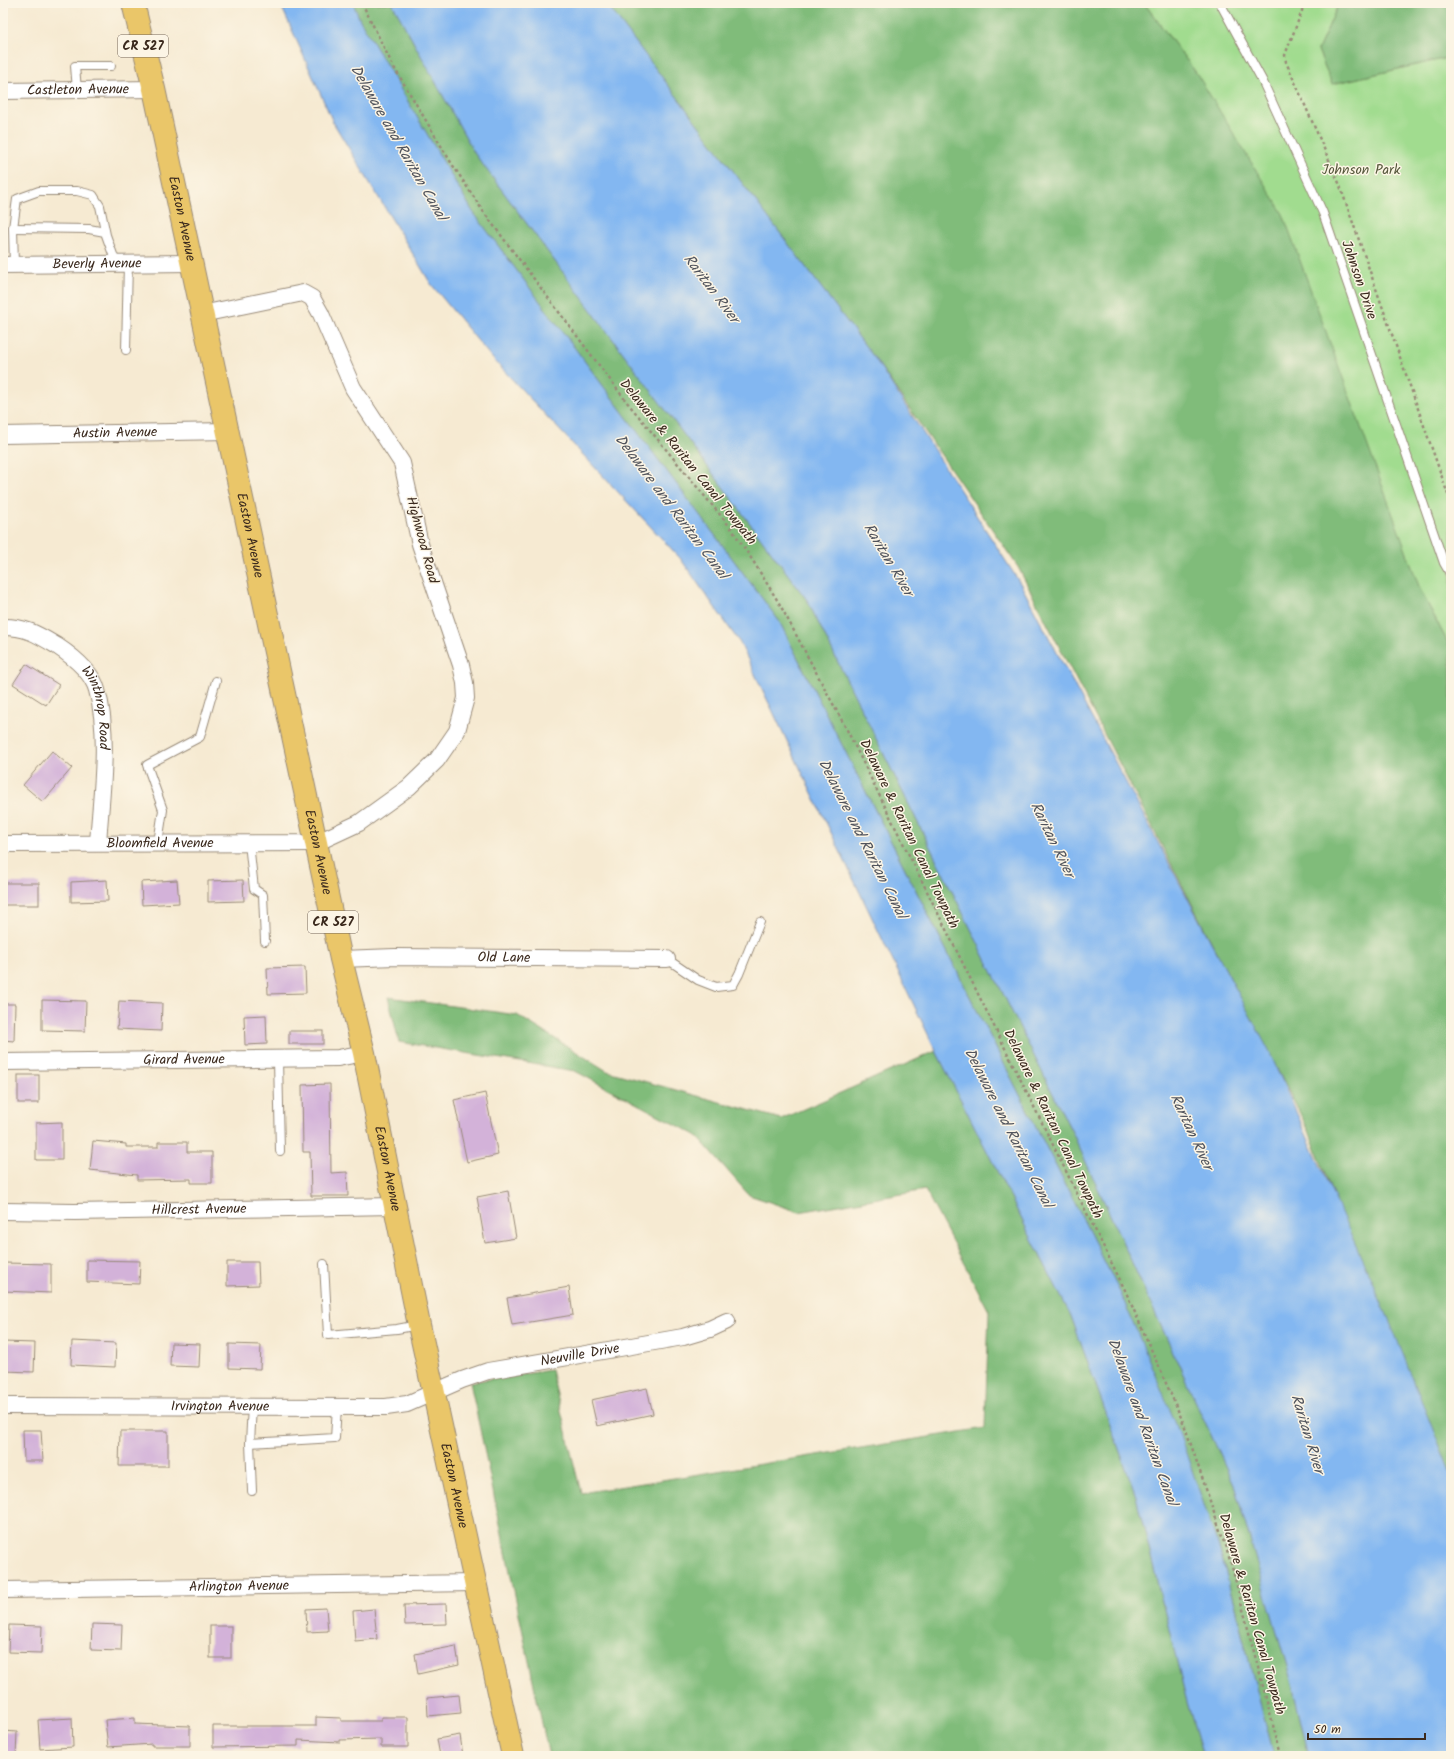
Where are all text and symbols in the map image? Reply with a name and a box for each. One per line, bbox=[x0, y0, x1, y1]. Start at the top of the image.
road number: CR 527 bbox=[118, 35, 168, 57]
water label: Delaware and Raritan Canal bbox=[343, 61, 454, 228]
street label: Castleton Avenue bbox=[27, 78, 130, 102]
park label: Johnson Park bbox=[1322, 159, 1401, 181]
street label: Easton Avenue bbox=[162, 174, 202, 264]
street label: Johnson Drive bbox=[1335, 237, 1383, 323]
water label: Raritan River bbox=[677, 249, 747, 331]
street label: Beverly Avenue bbox=[52, 253, 142, 275]
street label: Delaware & Raritan Canal Towpath bbox=[614, 374, 762, 550]
street label: Austin Avenue bbox=[73, 421, 158, 445]
water label: Delaware and Raritan Canal bbox=[608, 429, 736, 587]
street label: Easton Avenue bbox=[230, 491, 270, 581]
street label: Highwood Road bbox=[400, 494, 444, 587]
water label: Raritan River bbox=[857, 519, 921, 604]
street label: Winthrop Road bbox=[75, 661, 115, 751]
street label: Delaware & Raritan Canal Towpath bbox=[853, 735, 965, 933]
water label: Delaware and Raritan Canal bbox=[811, 755, 914, 926]
water label: Raritan River bbox=[1023, 798, 1082, 885]
street label: Easton Avenue bbox=[298, 807, 338, 897]
street label: Bloomfield Avenue bbox=[106, 832, 214, 855]
road number: CR 527 bbox=[308, 911, 358, 933]
street label: Old Lane bbox=[478, 947, 531, 969]
street label: Delaware & Raritan Canal Towpath bbox=[997, 1025, 1109, 1223]
water label: Delaware and Raritan Canal bbox=[957, 1044, 1060, 1215]
street label: Girard Avenue bbox=[143, 1048, 226, 1071]
water label: Raritan River bbox=[1163, 1090, 1220, 1177]
street label: Easton Avenue bbox=[368, 1124, 407, 1214]
street label: Hillcrest Avenue bbox=[151, 1198, 247, 1222]
water label: Delaware and Raritan Canal bbox=[1101, 1335, 1185, 1512]
street label: Neuville Drive bbox=[539, 1337, 622, 1373]
water label: Raritan River bbox=[1284, 1391, 1331, 1479]
street label: Irvington Avenue bbox=[171, 1395, 270, 1418]
street label: Easton Avenue bbox=[434, 1441, 474, 1531]
street label: Delaware & Raritan Canal Towpath bbox=[1213, 1511, 1291, 1717]
street label: Arlington Avenue bbox=[189, 1575, 290, 1598]
scale bar bbox=[1308, 1715, 1425, 1741]
text: 50 m bbox=[1314, 1720, 1341, 1739]

